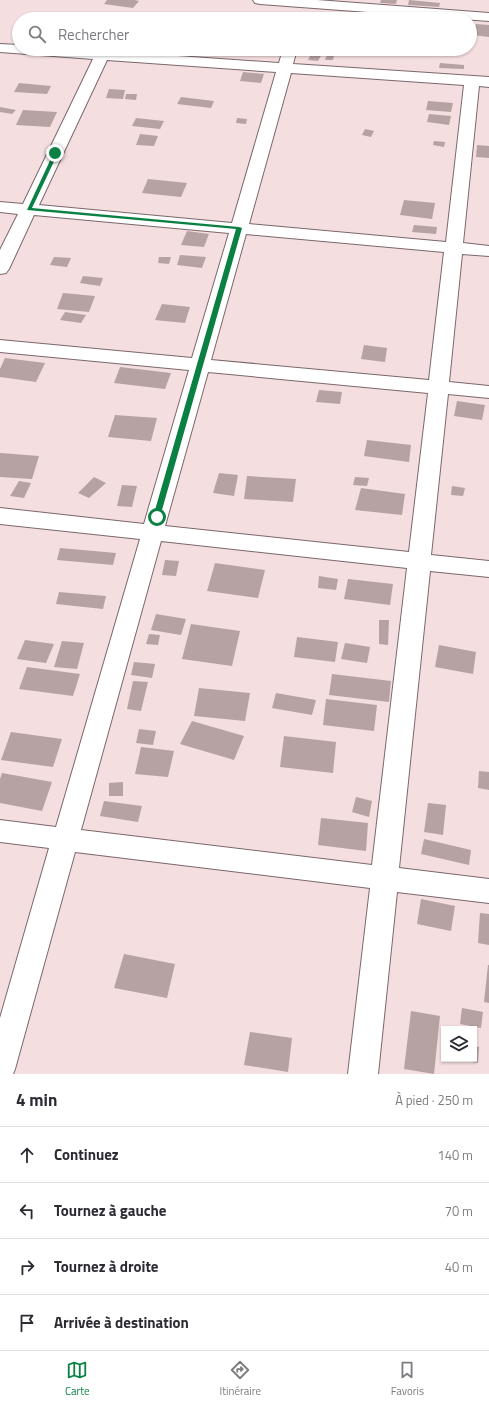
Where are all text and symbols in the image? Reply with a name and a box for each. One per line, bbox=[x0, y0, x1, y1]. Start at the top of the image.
search box bbox=[12, 12, 477, 56]
icon: search bbox=[26, 23, 48, 45]
text: Rechercher bbox=[58, 23, 129, 46]
route end bbox=[46, 144, 64, 162]
route start bbox=[148, 508, 166, 526]
map controls bbox=[441, 1026, 477, 1062]
button: layers bbox=[441, 1026, 477, 1062]
text: 4 min bbox=[16, 1087, 57, 1113]
text: À pied · 250 m bbox=[395, 1090, 473, 1110]
text: Continuez bbox=[54, 1143, 119, 1166]
icon: ahead bbox=[16, 1144, 38, 1166]
text: 140 m bbox=[437, 1145, 473, 1165]
text: Tournez à gauche bbox=[54, 1199, 166, 1222]
icon: left bbox=[16, 1200, 38, 1222]
text: 70 m bbox=[445, 1201, 473, 1221]
text: Tournez à droite bbox=[54, 1255, 159, 1278]
icon: right bbox=[16, 1256, 38, 1278]
text: 40 m bbox=[445, 1257, 473, 1277]
text: Arrivée à destination bbox=[54, 1311, 189, 1334]
icon: arrive bbox=[16, 1312, 38, 1334]
tab: Carte bbox=[65, 1359, 90, 1399]
tab: Itinéraire bbox=[220, 1359, 261, 1399]
tab: Favoris bbox=[391, 1359, 424, 1399]

